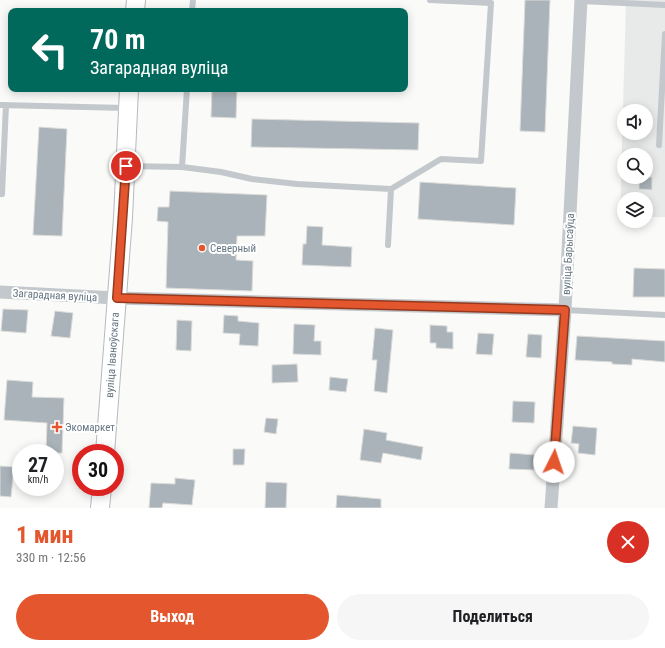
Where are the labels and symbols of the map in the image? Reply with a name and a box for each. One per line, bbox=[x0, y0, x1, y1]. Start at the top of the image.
pin bbox=[109, 149, 143, 183]
street label: вуліца Барысаўца bbox=[560, 213, 577, 295]
place label: Северный bbox=[210, 242, 256, 255]
marker: Северный bbox=[197, 243, 207, 253]
street label: Загарадная вуліца bbox=[12, 287, 98, 304]
street label: вуліца Іваноўскага bbox=[103, 312, 122, 398]
place label: Экомаркет bbox=[65, 421, 115, 434]
marker: Экомаркет bbox=[52, 422, 62, 432]
position arrow bbox=[533, 441, 575, 483]
speed limit sign: 30 bbox=[72, 444, 124, 496]

